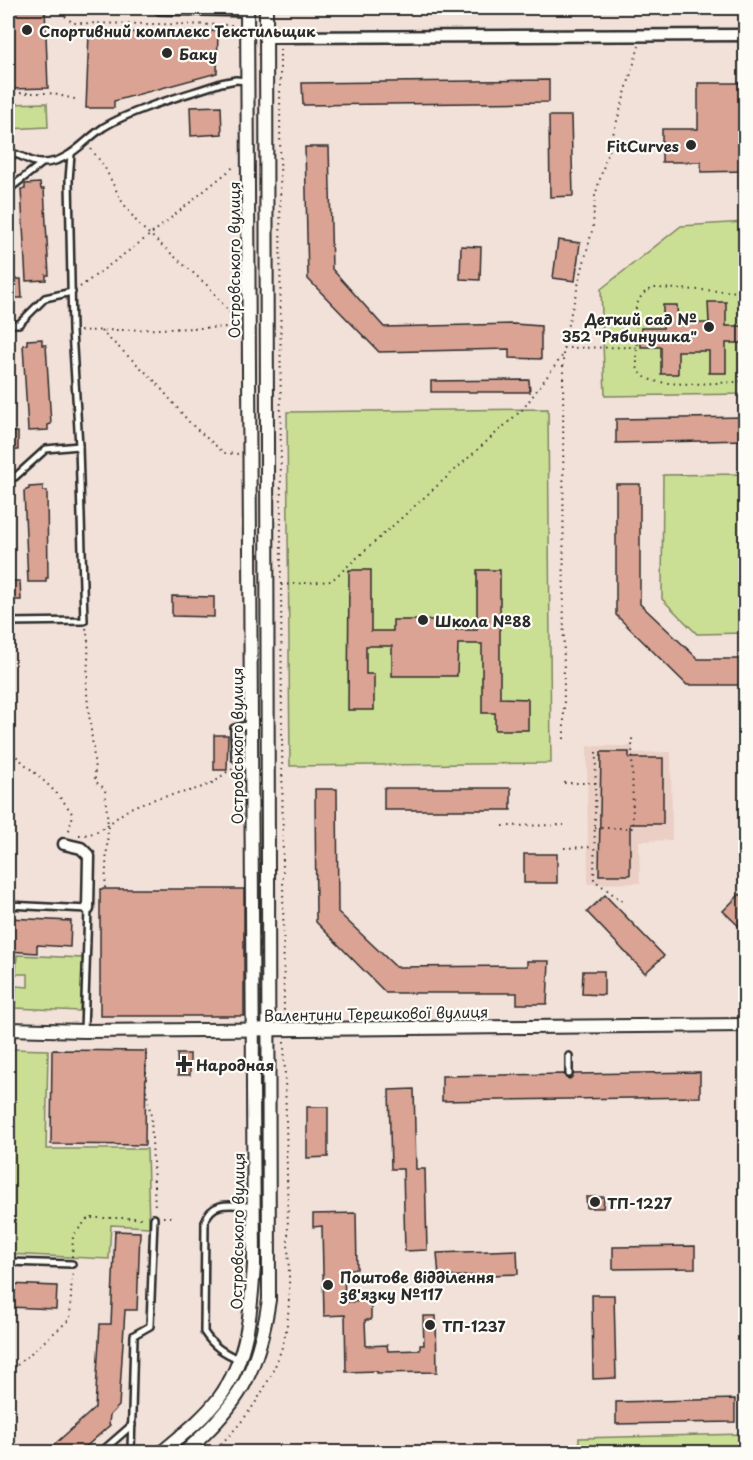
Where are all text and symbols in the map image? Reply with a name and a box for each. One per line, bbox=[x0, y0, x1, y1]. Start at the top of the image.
place label: Спортивний комплекс Текстильщик bbox=[39, 19, 316, 42]
marker: Спортивний комплекс Текстильщик bbox=[20, 23, 34, 37]
place label: Баку bbox=[179, 42, 217, 65]
marker: Баку bbox=[160, 46, 174, 60]
place label: FitCurves bbox=[607, 134, 679, 157]
marker: FitCurves bbox=[684, 138, 698, 152]
street label: Островського вулиця bbox=[222, 181, 245, 339]
place label: Деткий сад № 352 "Рябинушка" bbox=[562, 307, 697, 347]
marker: Деткий сад № 352 "Рябинушка" bbox=[702, 320, 716, 334]
place label: Школа №88 bbox=[435, 609, 531, 632]
marker: Школа №88 bbox=[416, 613, 430, 627]
street label: Островського вулиця bbox=[225, 667, 248, 825]
street label: Валентини Терешкової вулиця bbox=[264, 1000, 488, 1026]
place label: Народная bbox=[196, 1053, 274, 1076]
marker: Народная bbox=[177, 1057, 191, 1071]
street label: Островського вулиця bbox=[224, 1152, 250, 1310]
place label: ТП-1227 bbox=[607, 1191, 672, 1214]
marker: ТП-1227 bbox=[588, 1195, 602, 1209]
place label: Поштове відділення зв'язку №117 bbox=[339, 1265, 494, 1305]
marker: Поштове відділення зв'язку №117 bbox=[321, 1278, 335, 1292]
place label: ТП-1237 bbox=[442, 1314, 505, 1337]
marker: ТП-1237 bbox=[423, 1318, 437, 1332]

